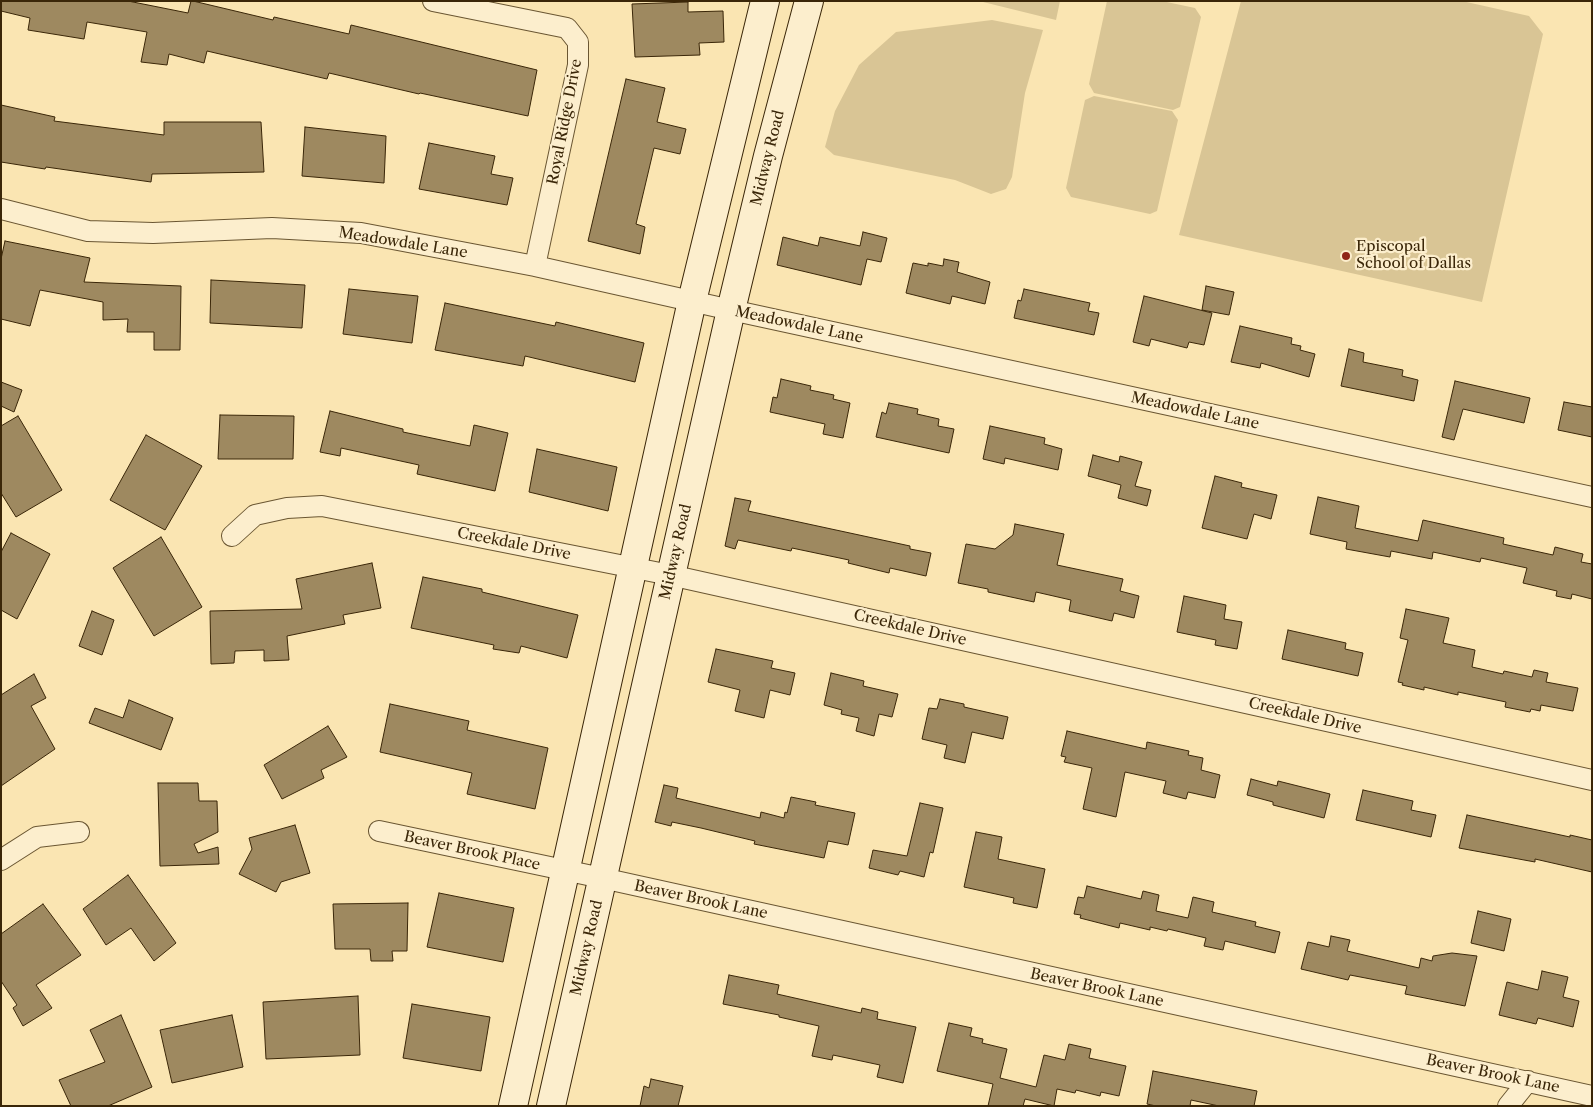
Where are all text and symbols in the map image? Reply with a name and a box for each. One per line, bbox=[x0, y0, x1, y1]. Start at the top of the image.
street label: Royal Ridge Drive bbox=[544, 58, 586, 186]
street label: Midway Road bbox=[747, 108, 789, 208]
street label: Meadowdale Lane bbox=[337, 224, 469, 262]
place label: Episcopal School of Dallas bbox=[1356, 238, 1471, 273]
marker: Episcopal School of Dallas bbox=[1340, 250, 1352, 262]
street label: Meadowdale Lane bbox=[733, 303, 865, 347]
street label: Meadowdale Lane bbox=[1129, 389, 1261, 433]
street label: Midway Road bbox=[656, 502, 696, 602]
street label: Creekdale Drive bbox=[456, 524, 572, 564]
street label: Creekdale Drive bbox=[852, 606, 968, 650]
street label: Creekdale Drive bbox=[1247, 694, 1363, 738]
street label: Beaver Brook Place bbox=[402, 828, 542, 874]
street label: Beaver Brook Lane bbox=[633, 877, 769, 923]
street label: Midway Road bbox=[567, 898, 607, 998]
street label: Beaver Brook Lane bbox=[1029, 965, 1165, 1011]
street label: Beaver Brook Lane bbox=[1425, 1051, 1561, 1097]

